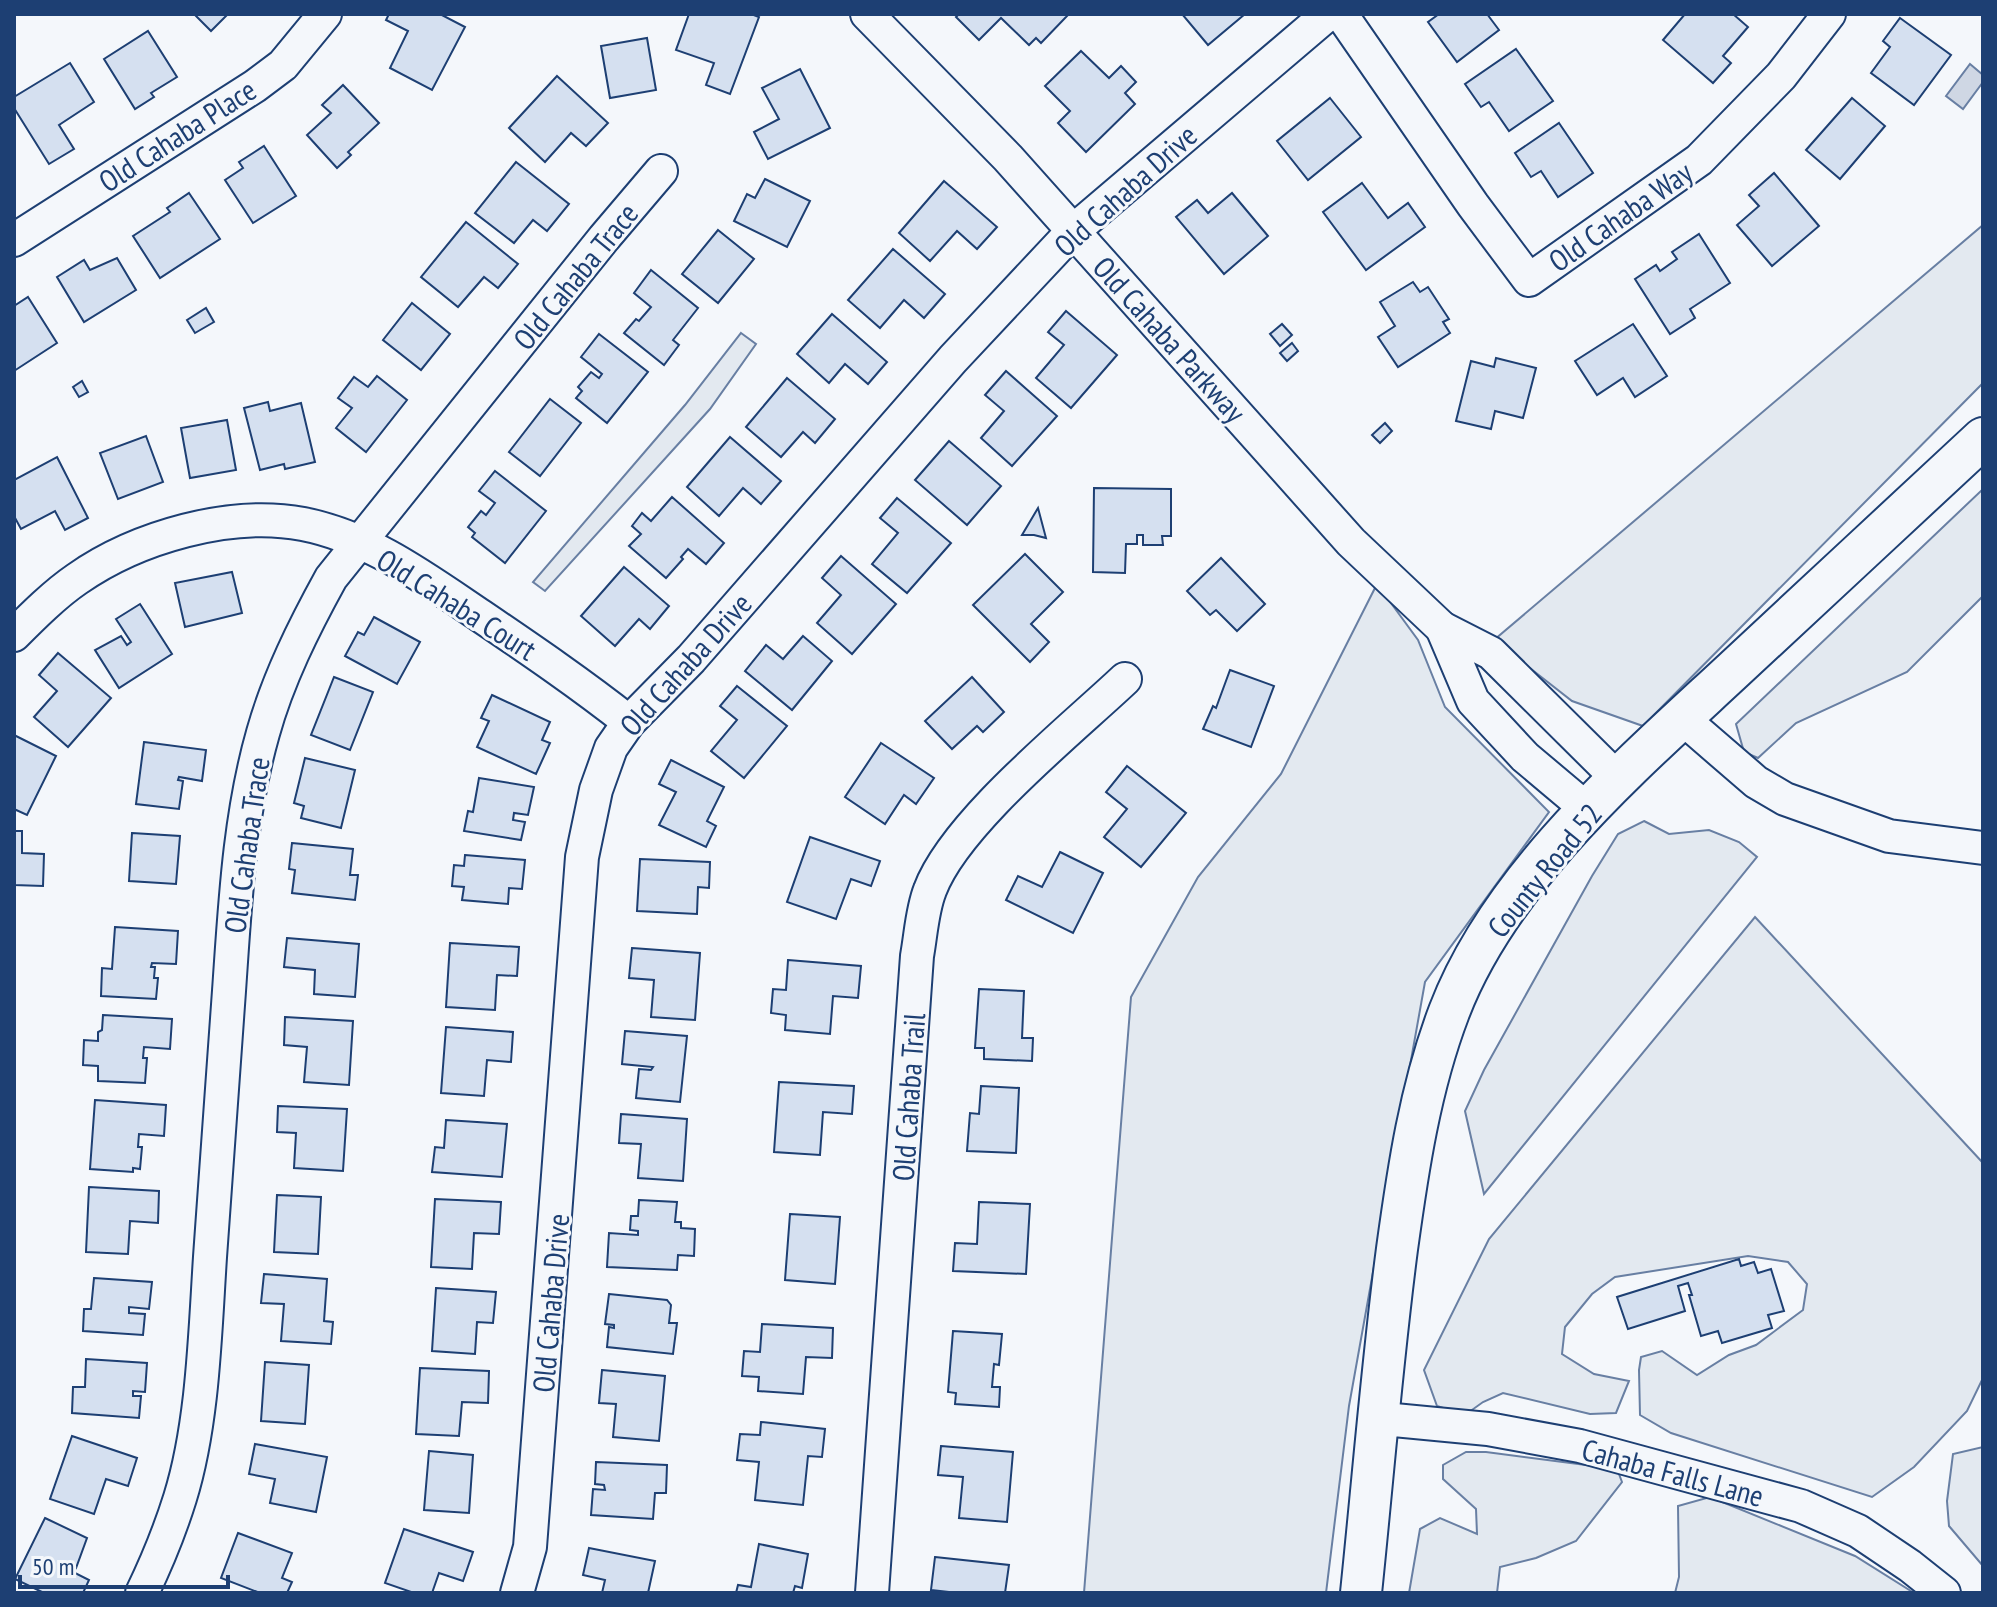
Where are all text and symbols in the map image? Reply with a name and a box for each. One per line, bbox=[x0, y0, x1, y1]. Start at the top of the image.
street label: Old Cahaba Place bbox=[91, 70, 263, 200]
street label: Old Cahaba Drive bbox=[1045, 116, 1205, 264]
street label: Old Cahaba Way bbox=[1541, 152, 1700, 280]
street label: Old Cahaba Trace bbox=[504, 195, 646, 357]
street label: Old Cahaba Parkway bbox=[1085, 248, 1255, 431]
street label: Old Cahaba Court bbox=[370, 540, 545, 669]
street label: Old Cahaba Drive bbox=[611, 584, 759, 744]
street label: Old Cahaba Trace bbox=[214, 754, 278, 936]
street label: County Road 52 bbox=[1478, 795, 1610, 945]
street label: Old Cahaba Trail bbox=[883, 1012, 933, 1182]
street label: Old Cahaba Drive bbox=[523, 1212, 577, 1394]
street label: Cahaba Falls Lane bbox=[1578, 1429, 1768, 1515]
scale bar bbox=[20, 1539, 228, 1589]
text: 50 m bbox=[32, 1551, 74, 1582]

